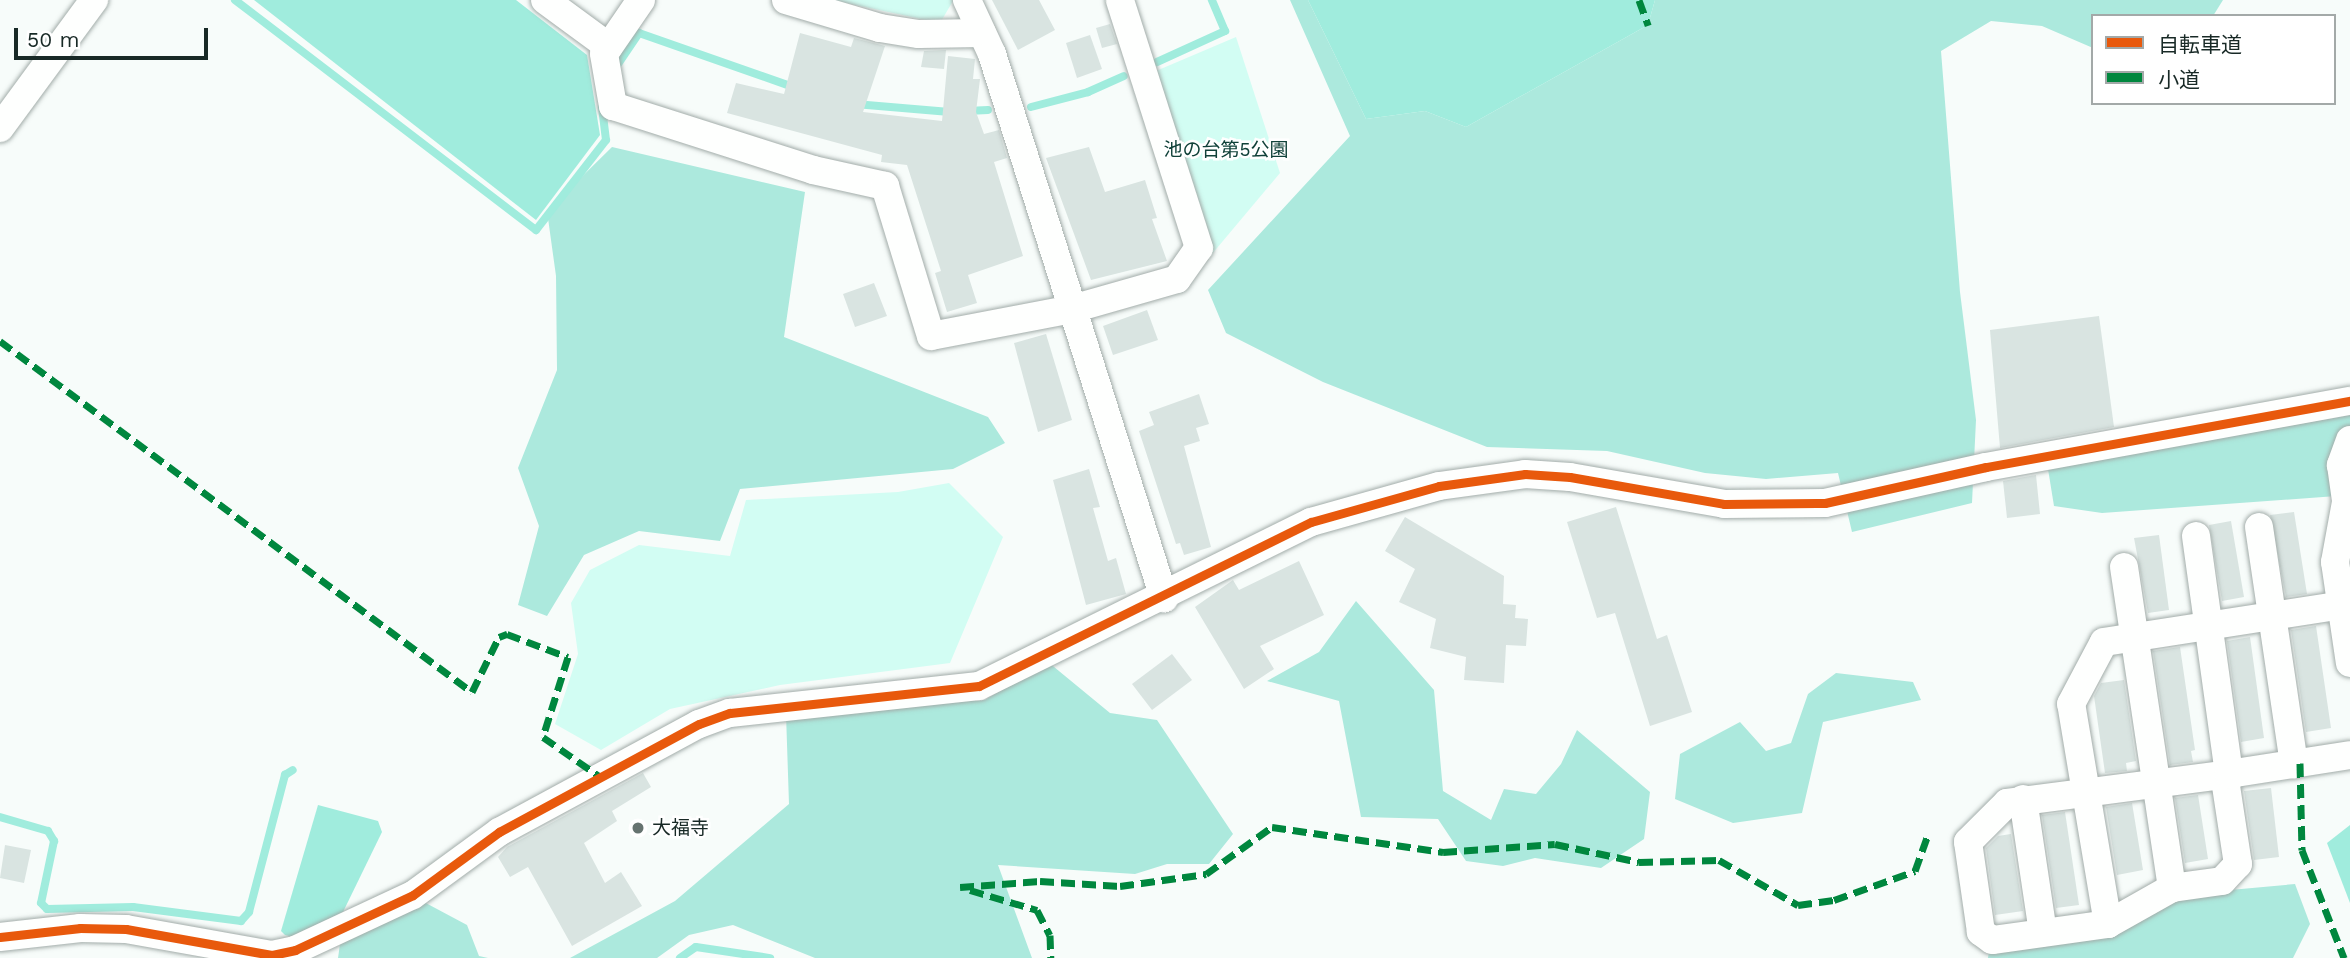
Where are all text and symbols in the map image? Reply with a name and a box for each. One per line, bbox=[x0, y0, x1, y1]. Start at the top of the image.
scale bar bbox=[18, 14, 212, 58]
legend bbox=[2091, 14, 2336, 105]
text: 50 m bbox=[27, 27, 79, 52]
text: 自転車道 bbox=[2158, 32, 2242, 57]
text: 小道 bbox=[2158, 67, 2200, 92]
park label: 池の台第5公園 bbox=[1163, 139, 1289, 161]
place label: 大福寺 bbox=[652, 817, 709, 839]
marker: 大福寺 bbox=[630, 820, 646, 836]

